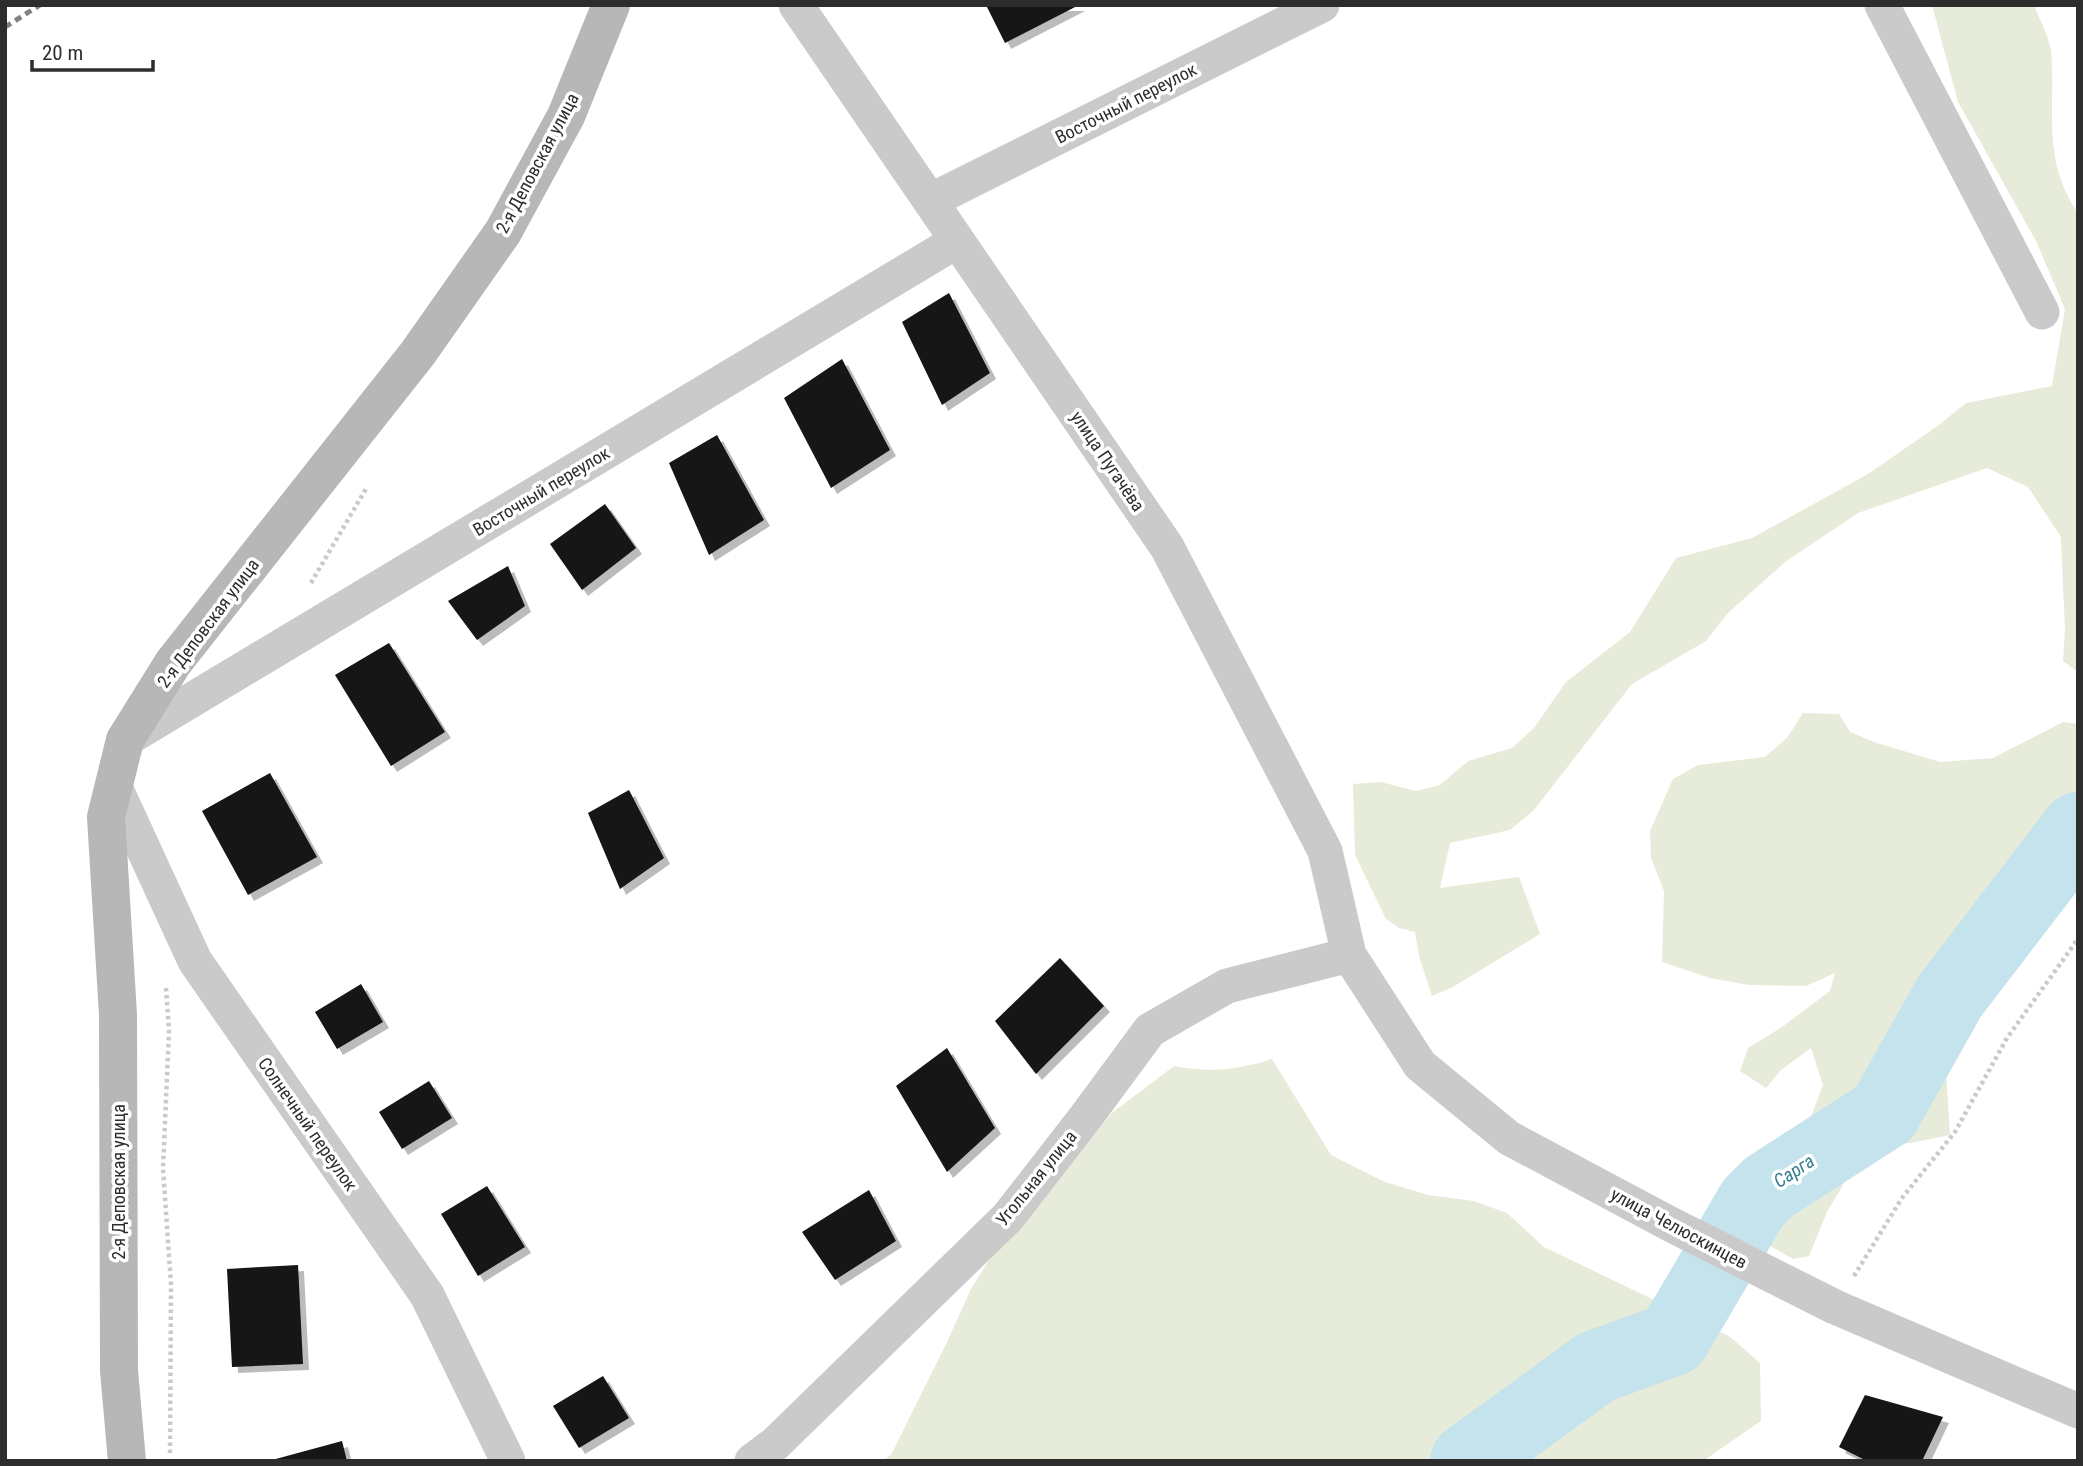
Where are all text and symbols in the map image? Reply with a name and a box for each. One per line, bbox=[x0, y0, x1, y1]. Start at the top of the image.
scale bar bbox=[32, 28, 152, 72]
text: 20 m bbox=[42, 41, 83, 65]
street label: Восточный переулок bbox=[1052, 58, 1200, 148]
street label: 2-я Деповская улица bbox=[491, 89, 583, 237]
street label: улица Пугачёва bbox=[1067, 407, 1149, 515]
street label: Восточный переулок bbox=[469, 442, 613, 540]
street label: 2-я Деповская улица bbox=[153, 555, 263, 691]
street label: Солнечный переулок bbox=[254, 1053, 362, 1195]
street label: 2-я Деповская улица bbox=[108, 1104, 129, 1260]
street label: Угольная улица bbox=[991, 1126, 1081, 1230]
water label: Сарга bbox=[1769, 1149, 1819, 1193]
street label: улица Челюскинцев bbox=[1607, 1183, 1751, 1273]

